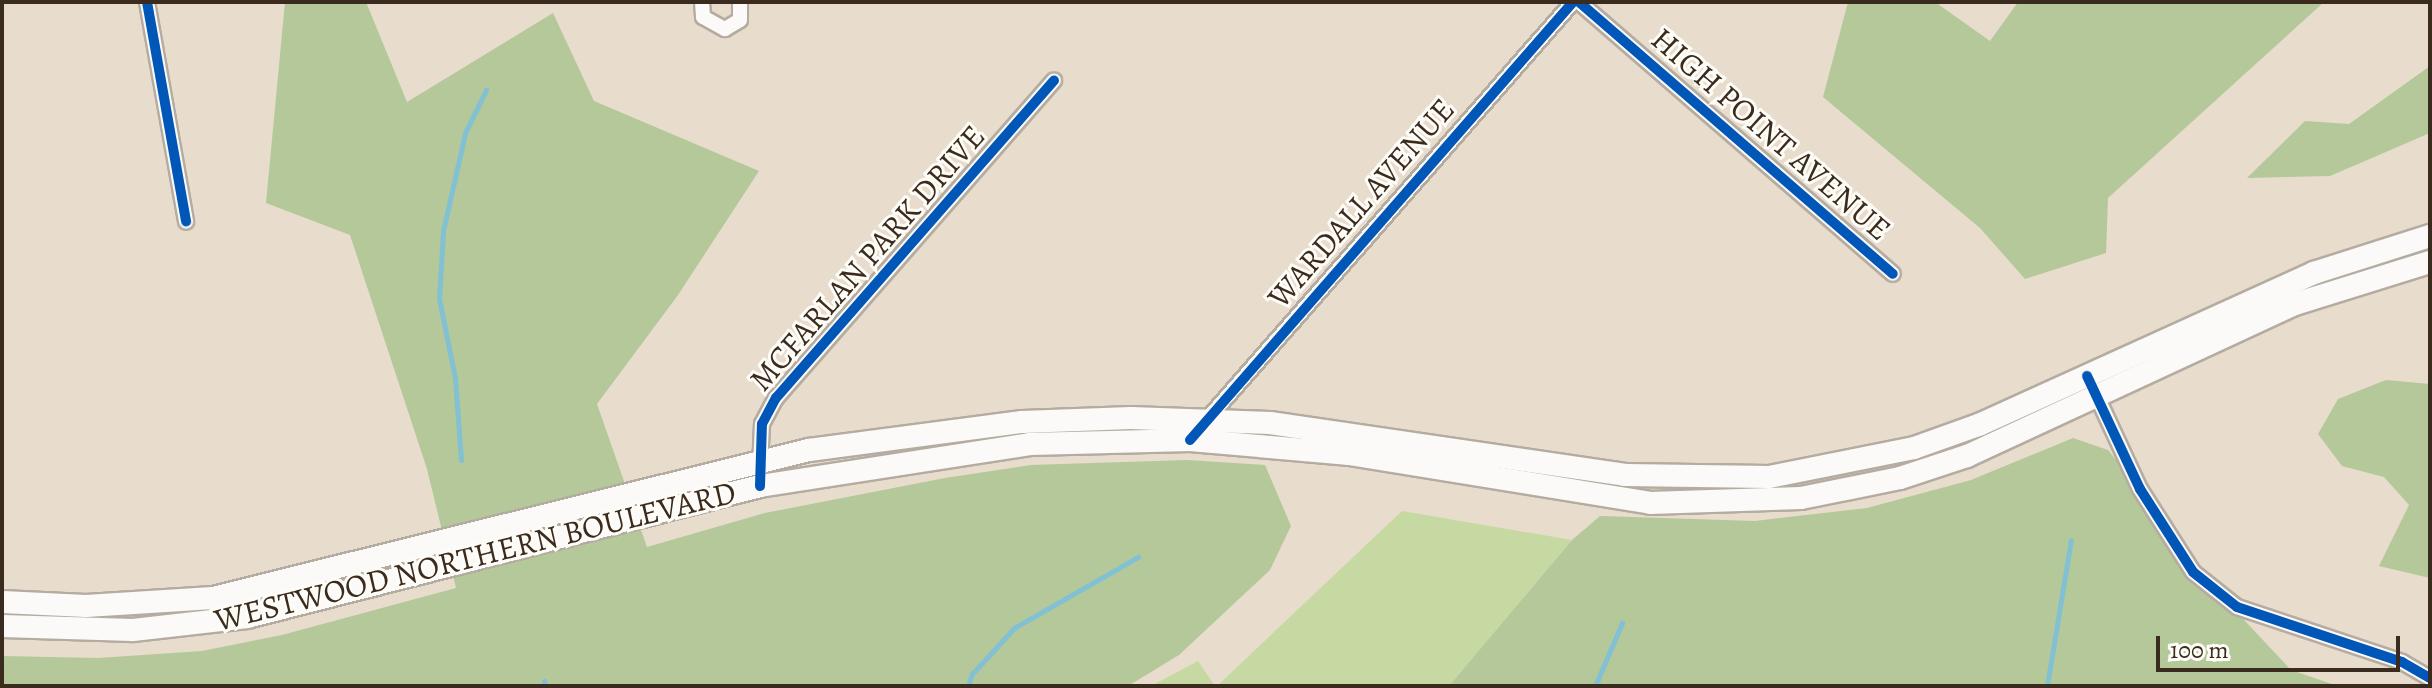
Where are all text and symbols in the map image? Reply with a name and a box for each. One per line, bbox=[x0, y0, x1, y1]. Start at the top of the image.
street label: HIGH POINT AVENUE bbox=[1644, 20, 1898, 248]
street label: WARDALL AVENUE bbox=[1260, 90, 1462, 316]
street label: MCFARLAN PARK DRIVE bbox=[741, 117, 993, 399]
street label: WESTWOOD NORTHERN BOULEVARD bbox=[210, 473, 740, 639]
scale bar bbox=[2160, 620, 2404, 670]
text: 100 m bbox=[2170, 634, 2229, 666]

